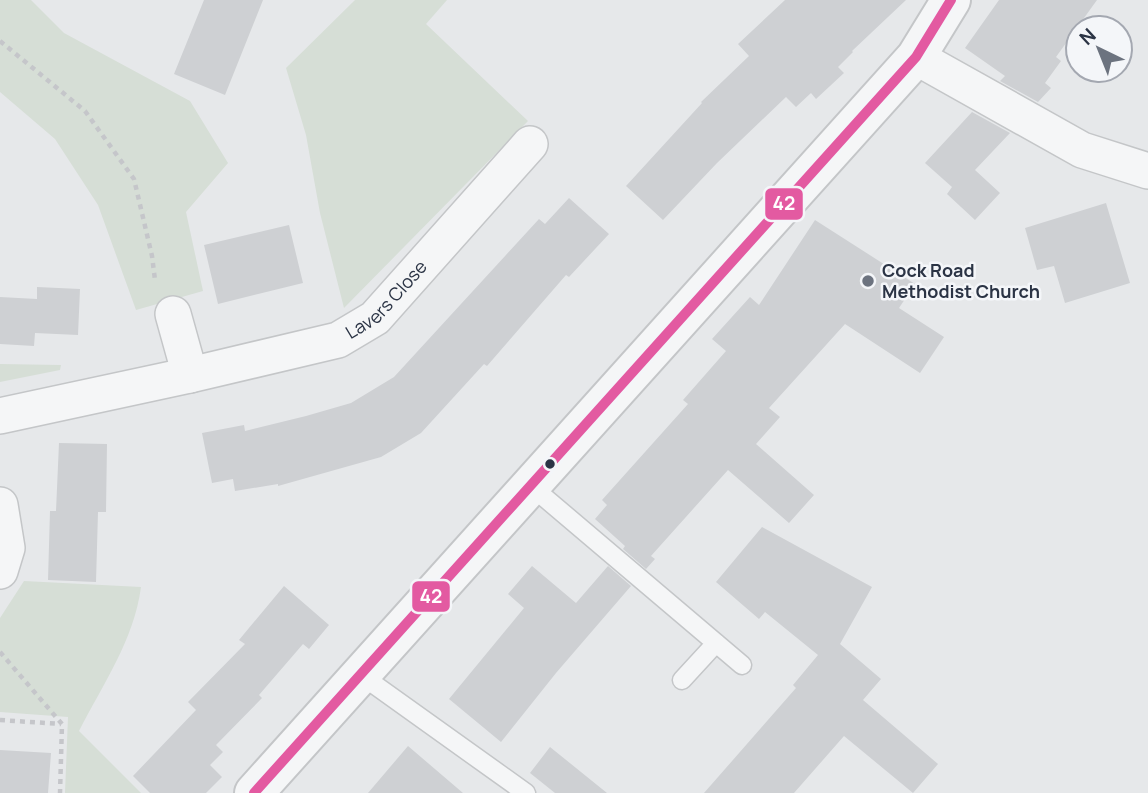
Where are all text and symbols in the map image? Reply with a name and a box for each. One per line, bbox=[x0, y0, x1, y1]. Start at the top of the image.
north arrow bbox=[1064, 14, 1134, 84]
text: N bbox=[1074, 22, 1101, 51]
line badge: 42 bbox=[764, 187, 804, 221]
text: 42 bbox=[773, 190, 795, 216]
street label: Lavers Close bbox=[341, 255, 432, 344]
place label: Cock Road Methodist Church bbox=[882, 258, 1040, 303]
marker: Cock Road Methodist Church bbox=[860, 273, 876, 289]
unlabelled marker bbox=[543, 457, 557, 471]
line badge: 42 bbox=[411, 580, 451, 613]
text: 42 bbox=[420, 583, 442, 609]

